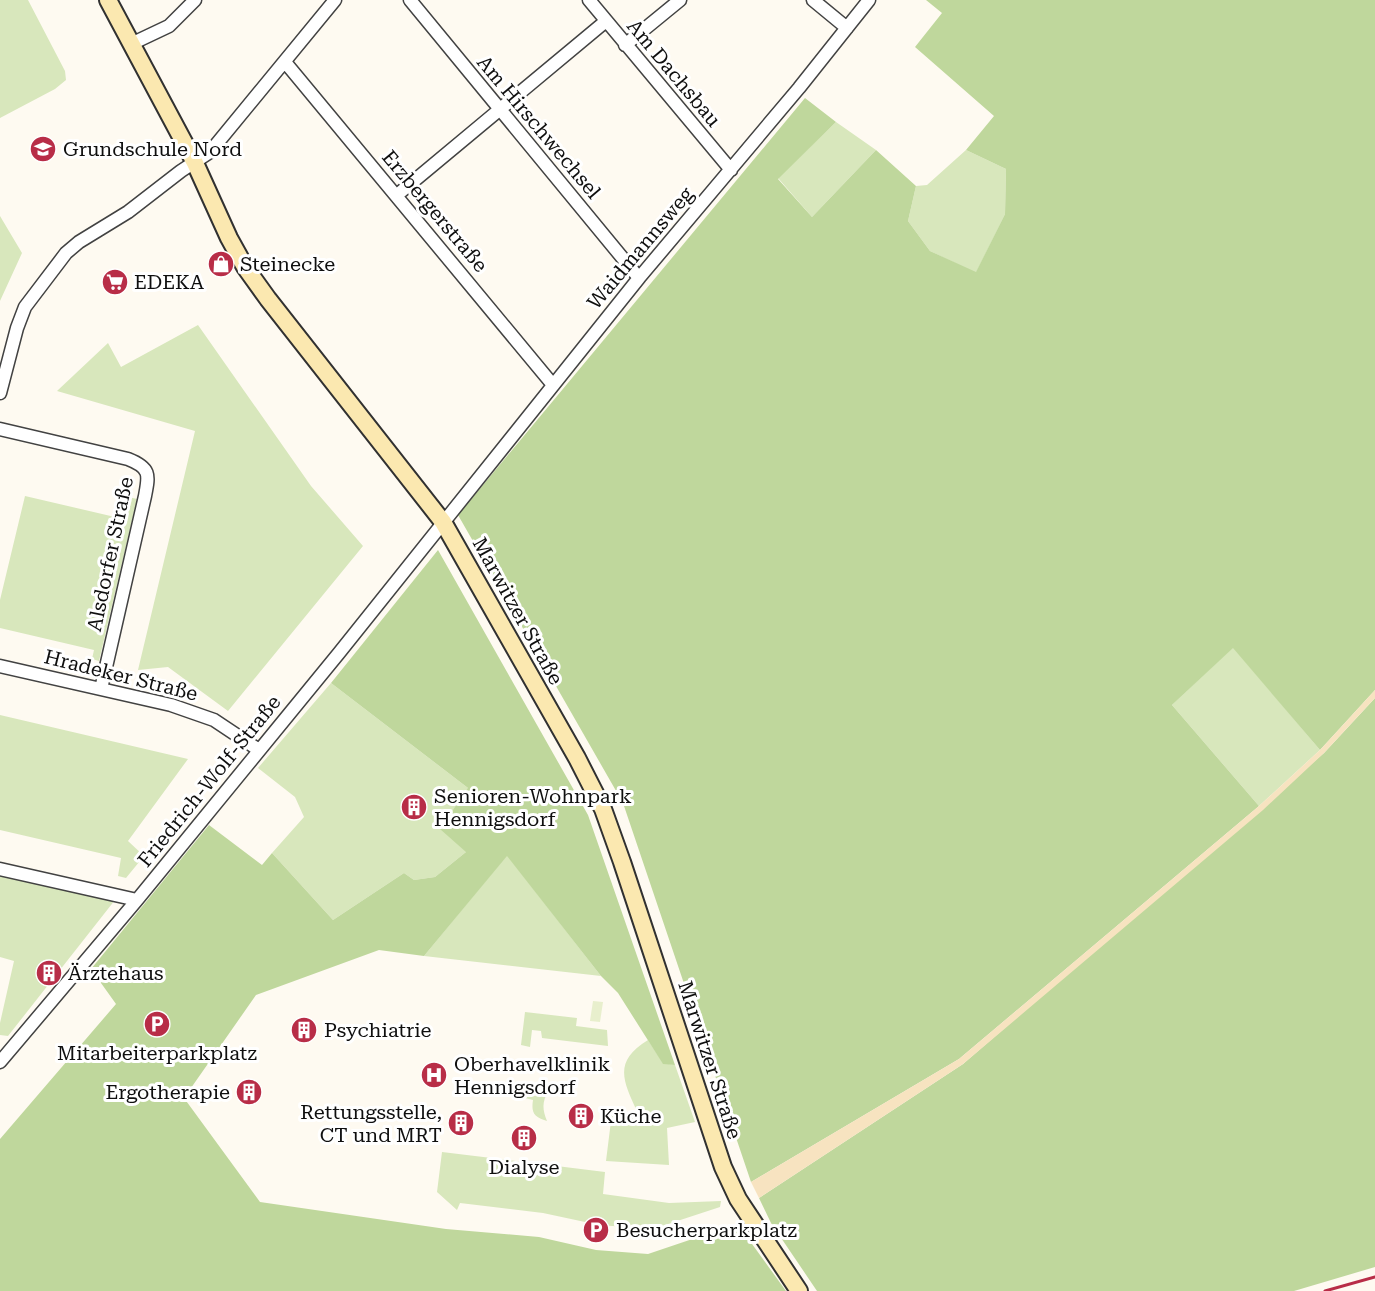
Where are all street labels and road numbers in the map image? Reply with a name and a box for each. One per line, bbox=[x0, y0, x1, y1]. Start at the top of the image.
street label: Am Dachsbau bbox=[622, 14, 726, 132]
street label: Am Hirschwechsel bbox=[472, 51, 606, 203]
street label: Erzbergerstraße bbox=[377, 145, 493, 277]
street label: Waidmannsweg bbox=[582, 182, 699, 314]
street label: Alsdorfer Straße bbox=[82, 475, 138, 633]
street label: Marwitzer Straße bbox=[468, 533, 568, 689]
street label: Hradeker Straße bbox=[42, 644, 200, 706]
street label: Friedrich-Wolf-Straße bbox=[132, 690, 286, 872]
street label: Marwitzer Straße bbox=[673, 978, 747, 1142]

